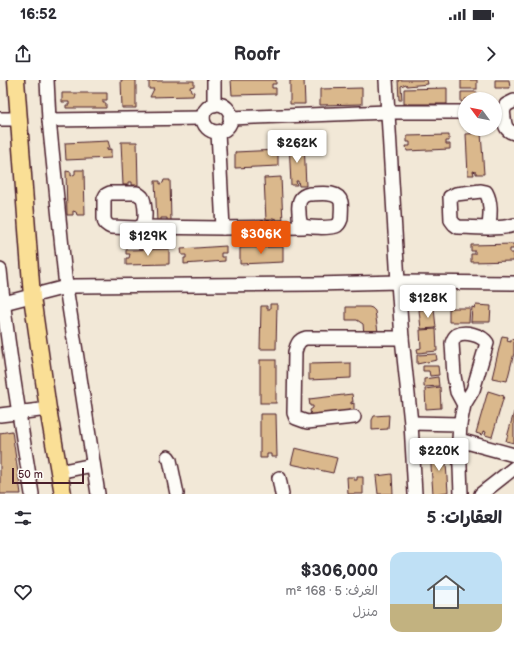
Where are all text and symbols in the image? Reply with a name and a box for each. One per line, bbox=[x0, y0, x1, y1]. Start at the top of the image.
text: 16:52 bbox=[20, 5, 57, 24]
icon: share bbox=[12, 43, 34, 65]
icon: forward bbox=[480, 43, 502, 65]
text: Roofr bbox=[234, 44, 280, 65]
north arrow bbox=[458, 92, 502, 136]
map controls bbox=[458, 92, 502, 136]
pin: $262K bbox=[269, 130, 325, 164]
text: $262K bbox=[277, 135, 317, 151]
pin: $306K bbox=[233, 221, 289, 255]
pin: $129K bbox=[120, 223, 176, 257]
text: $306K bbox=[241, 226, 281, 242]
text: $129K bbox=[129, 228, 167, 244]
pin: $128K bbox=[400, 285, 456, 319]
text: $128K bbox=[409, 290, 447, 306]
pin: $220K bbox=[411, 438, 467, 472]
text: $220K bbox=[419, 443, 459, 459]
scale bar bbox=[12, 466, 84, 485]
text: 50 m bbox=[18, 468, 43, 481]
icon: filters bbox=[12, 507, 34, 529]
text: العقارات: 5 bbox=[427, 508, 502, 528]
text: $306,000 bbox=[300, 561, 378, 581]
icon: home bbox=[422, 568, 470, 616]
icon: heart bbox=[12, 581, 34, 603]
text: الغرف: 5 · 168 m² bbox=[285, 583, 378, 599]
text: منزل bbox=[352, 604, 378, 620]

